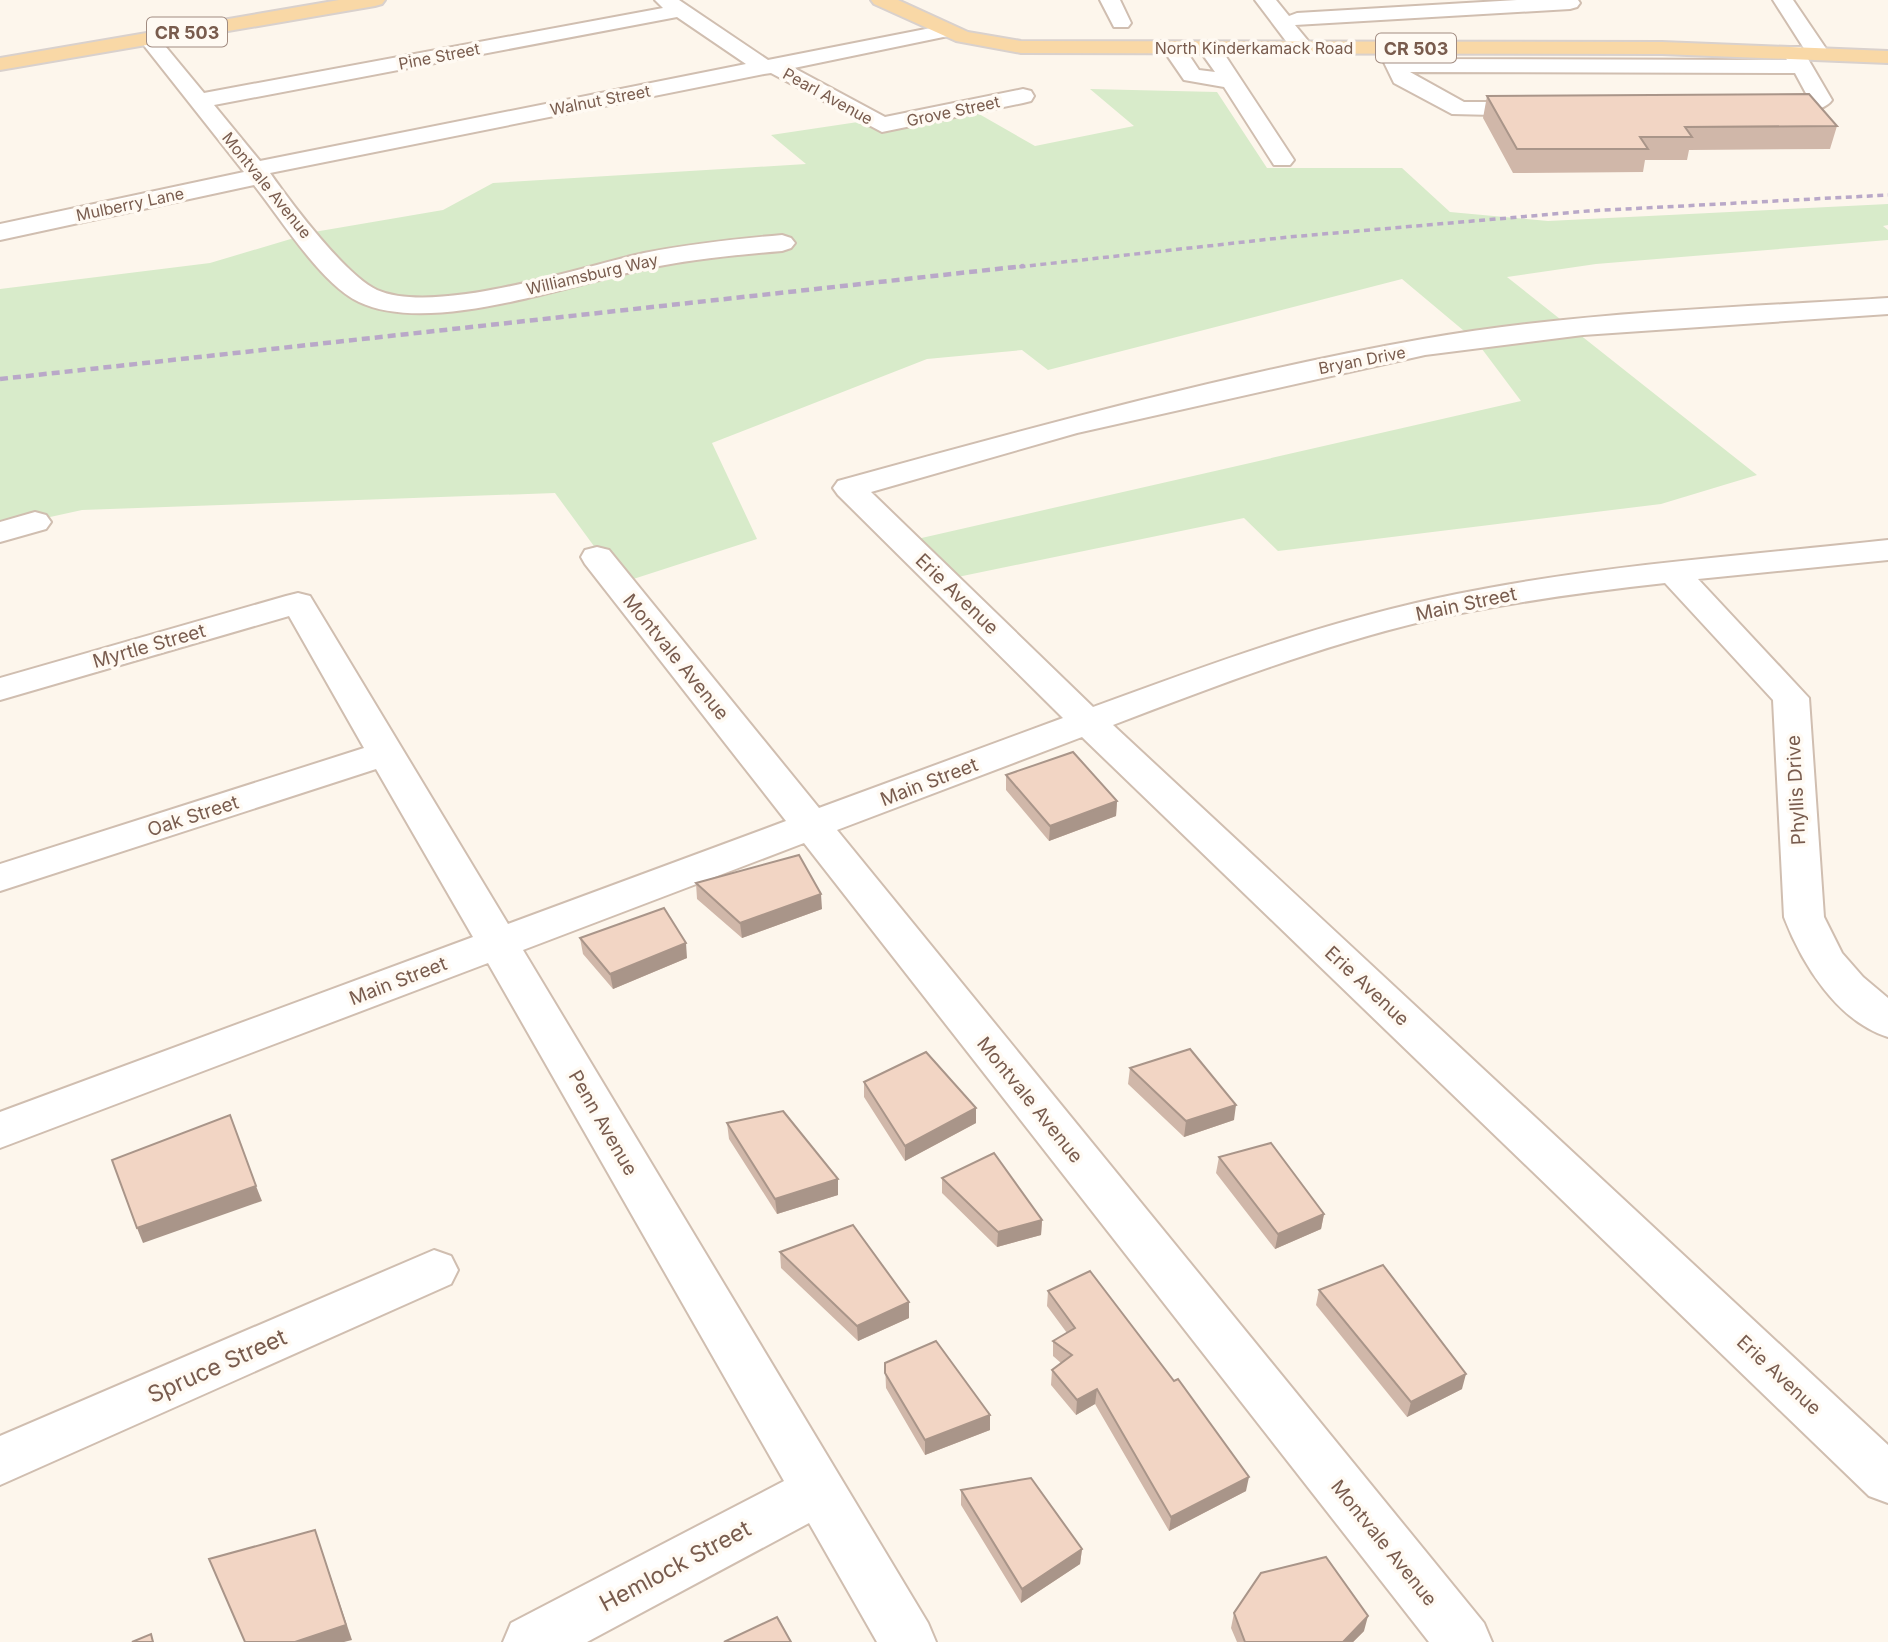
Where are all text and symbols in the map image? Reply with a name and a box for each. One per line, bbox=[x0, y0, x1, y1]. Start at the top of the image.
road number: CR 503 bbox=[147, 17, 227, 46]
road number: CR 503 bbox=[1376, 33, 1456, 62]
street label: Pine Street bbox=[397, 38, 481, 74]
street label: North Kinderkamack Road bbox=[1155, 38, 1353, 58]
street label: Pearl Avenue bbox=[780, 63, 876, 129]
street label: Walnut Street bbox=[548, 80, 652, 120]
street label: Grove Street bbox=[905, 91, 1001, 131]
street label: Montvale Avenue bbox=[218, 128, 316, 242]
street label: Mulberry Lane bbox=[74, 183, 186, 225]
street label: Williamsburg Way bbox=[524, 249, 660, 299]
street label: Bryan Drive bbox=[1317, 342, 1407, 378]
street label: Erie Avenue bbox=[911, 549, 1003, 639]
street label: Main Street bbox=[1413, 582, 1519, 626]
street label: Montvale Avenue bbox=[618, 589, 734, 725]
street label: Myrtle Street bbox=[90, 619, 208, 673]
street label: Phyllis Drive bbox=[1782, 734, 1810, 846]
street label: Main Street bbox=[877, 753, 981, 811]
street label: Oak Street bbox=[144, 790, 242, 842]
street label: Erie Avenue bbox=[1320, 941, 1414, 1031]
street label: Main Street bbox=[346, 952, 450, 1010]
street label: Montvale Avenue bbox=[972, 1032, 1088, 1168]
street label: Penn Avenue bbox=[564, 1066, 642, 1180]
street label: Spruce Street bbox=[143, 1323, 291, 1409]
street label: Erie Avenue bbox=[1732, 1330, 1826, 1420]
street label: Montvale Avenue bbox=[1326, 1475, 1442, 1611]
street label: Hemlock Street bbox=[595, 1514, 756, 1618]

